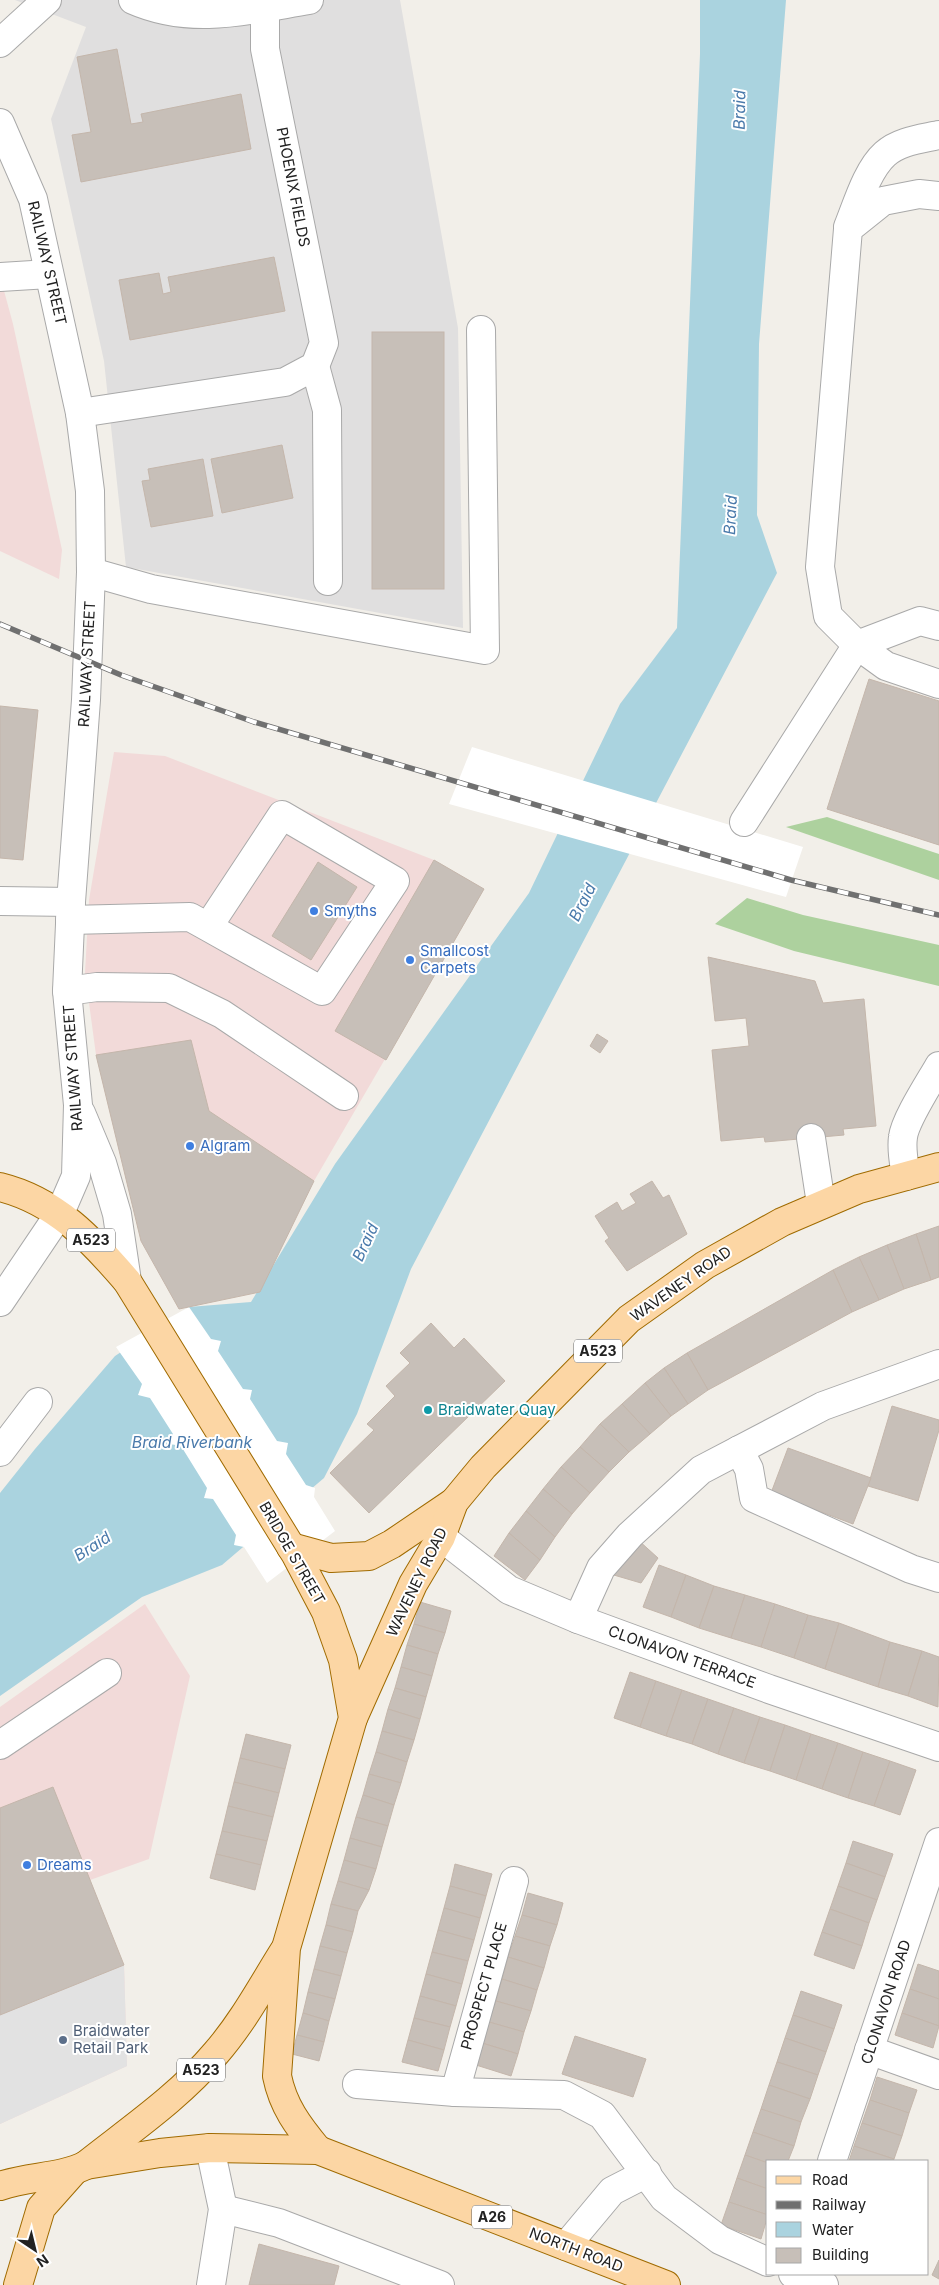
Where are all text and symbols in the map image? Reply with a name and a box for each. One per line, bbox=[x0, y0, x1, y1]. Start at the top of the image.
water label: Braid bbox=[729, 90, 749, 130]
street label: PHOENIX FIELDS bbox=[273, 125, 314, 249]
street label: RAILWAY STREET bbox=[24, 199, 71, 327]
water label: Braid bbox=[719, 494, 741, 535]
street label: RAILWAY STREET bbox=[74, 600, 99, 728]
water label: Braid bbox=[564, 880, 600, 924]
place label: Smyths bbox=[324, 901, 377, 920]
marker: Smyths bbox=[308, 905, 320, 917]
place label: Smallcost Carpets bbox=[420, 941, 489, 977]
marker: Smallcost Carpets bbox=[404, 954, 416, 966]
street label: RAILWAY STREET bbox=[59, 1004, 86, 1132]
place label: Algram bbox=[200, 1136, 250, 1155]
marker: Algram bbox=[184, 1140, 196, 1152]
water label: Braid bbox=[348, 1220, 383, 1264]
road number: A523 bbox=[67, 1228, 115, 1252]
street label: WAVENEY ROAD bbox=[626, 1242, 735, 1326]
road number: A523 bbox=[574, 1340, 622, 1362]
place label: Braidwater Quay bbox=[438, 1400, 556, 1419]
marker: Braidwater Quay bbox=[422, 1404, 434, 1416]
water label: Braid Riverbank bbox=[132, 1432, 252, 1452]
street label: BRIDGE STREET bbox=[255, 1498, 330, 1607]
street label: WAVENEY ROAD bbox=[382, 1524, 451, 1639]
water label: Braid bbox=[70, 1527, 114, 1565]
street label: CLONAVON TERRACE bbox=[606, 1621, 759, 1692]
place label: Dreams bbox=[37, 1855, 92, 1874]
marker: Dreams bbox=[21, 1859, 33, 1871]
street label: PROSPECT PLACE bbox=[456, 1920, 511, 2052]
street label: CLONAVON ROAD bbox=[856, 1937, 915, 2066]
place label: Braidwater Retail Park bbox=[73, 2021, 150, 2057]
marker: Braidwater Retail Park bbox=[57, 2034, 69, 2046]
road number: A523 bbox=[177, 2058, 225, 2082]
legend bbox=[766, 2160, 929, 2275]
text: Road bbox=[812, 2170, 848, 2189]
text: Railway bbox=[812, 2195, 867, 2214]
road number: A26 bbox=[472, 2206, 512, 2228]
text: Water bbox=[812, 2220, 854, 2239]
street label: NORTH ROAD bbox=[526, 2223, 626, 2276]
north arrow bbox=[10, 2225, 60, 2275]
text: Building bbox=[812, 2245, 869, 2264]
text: N bbox=[33, 2251, 52, 2271]

